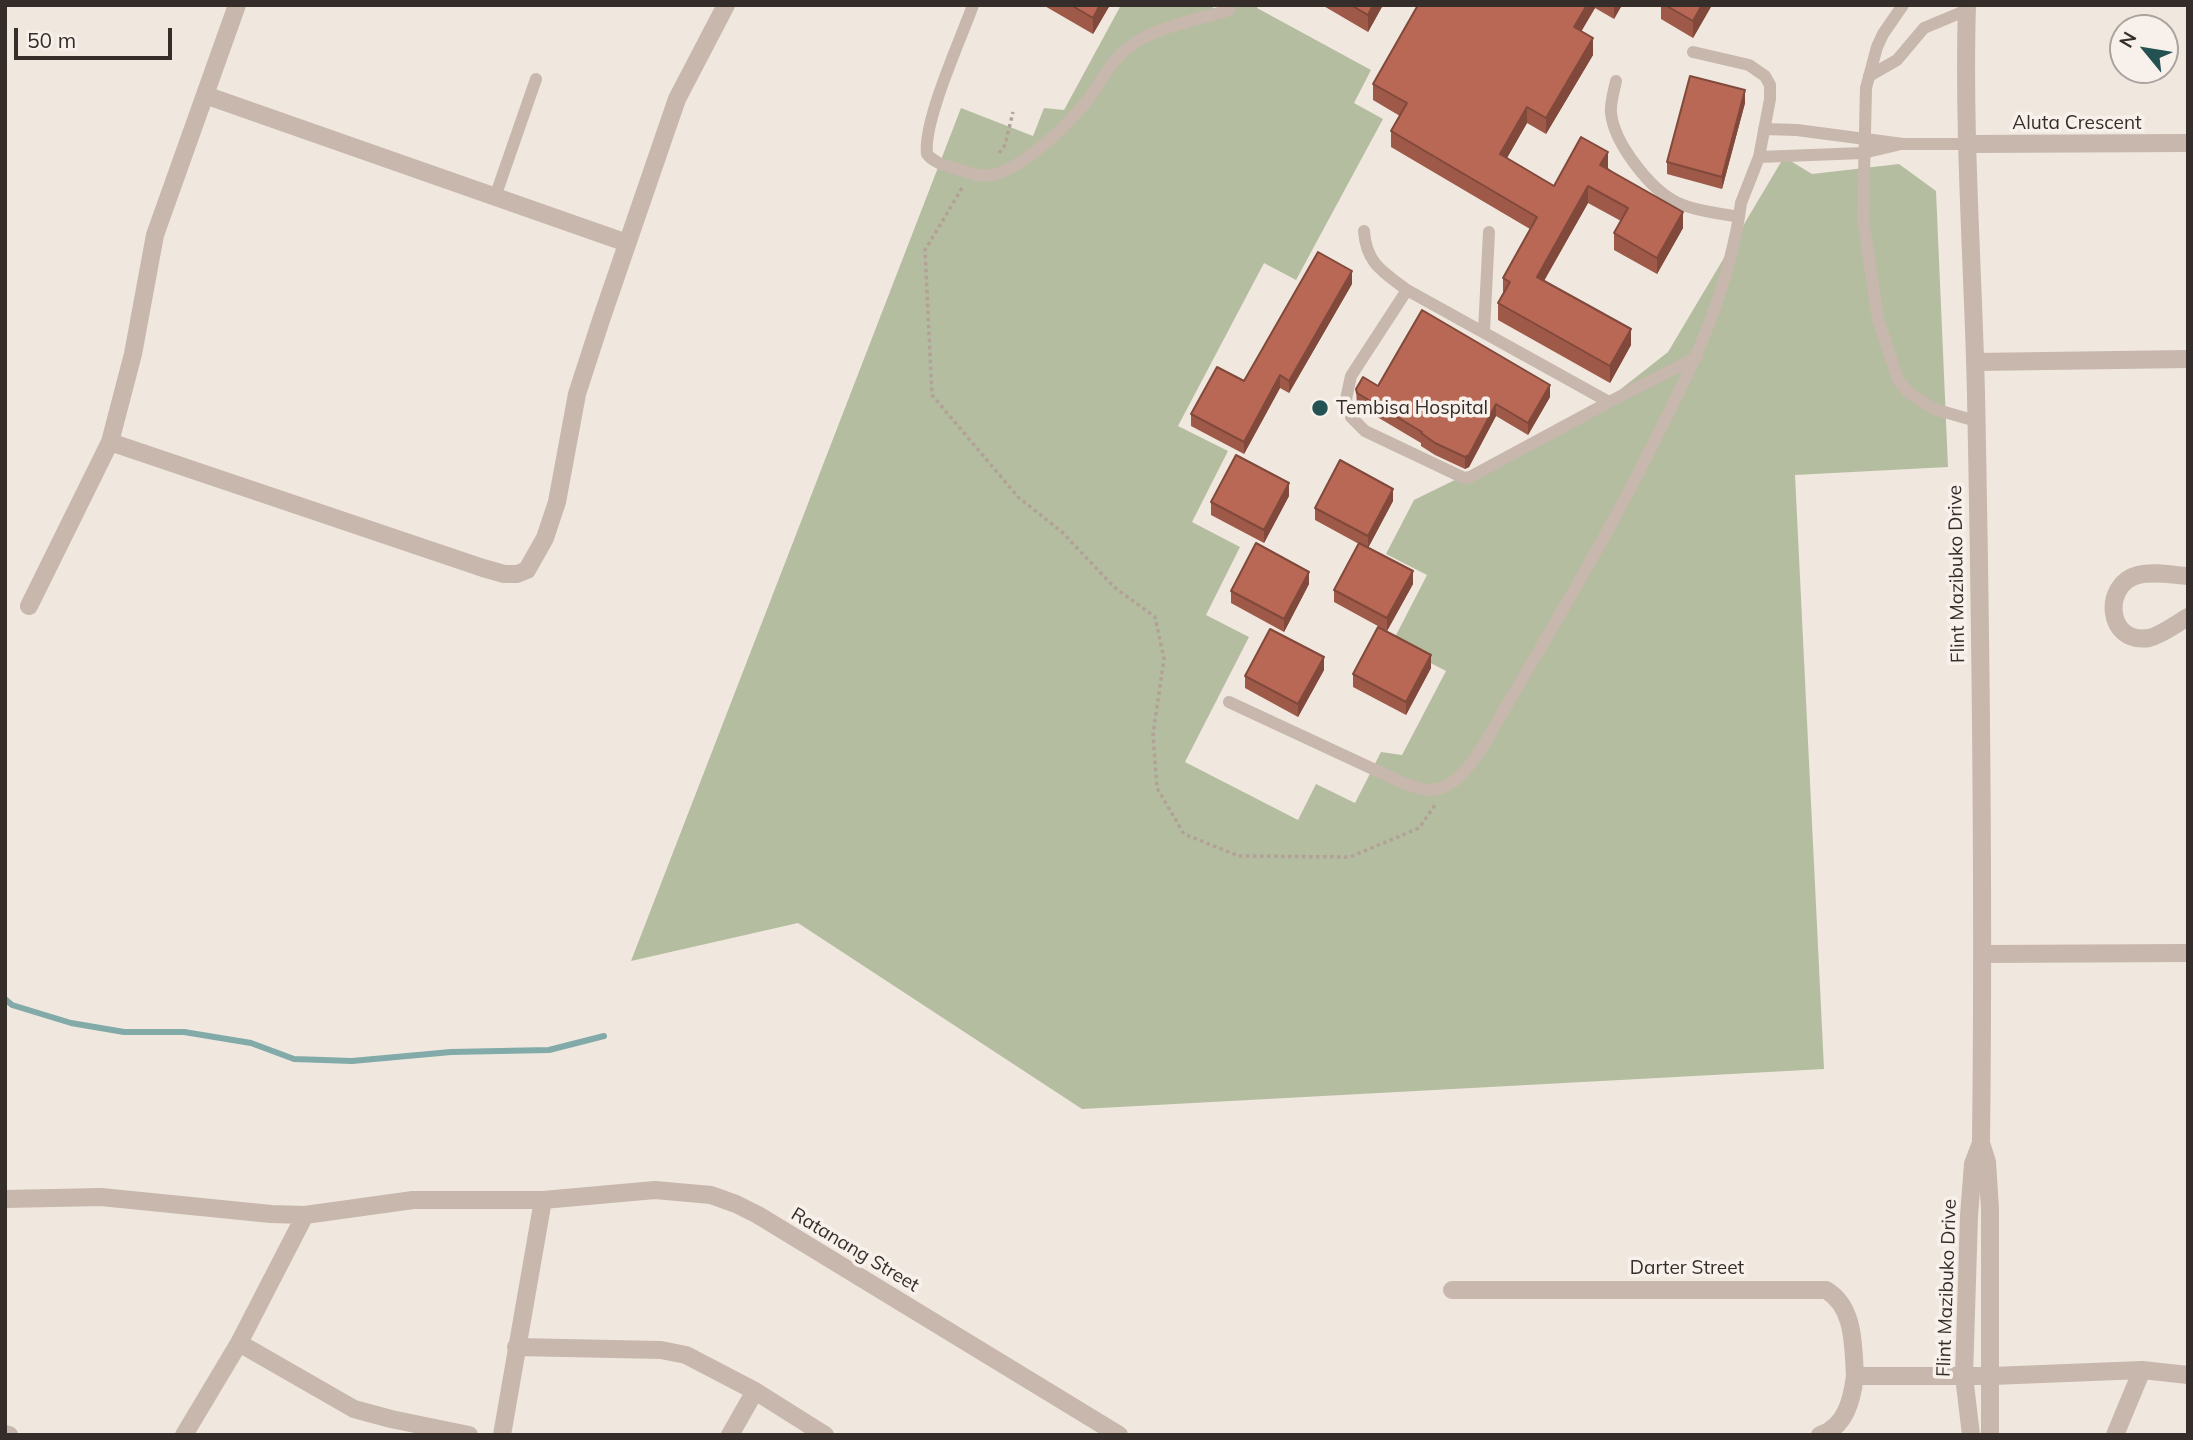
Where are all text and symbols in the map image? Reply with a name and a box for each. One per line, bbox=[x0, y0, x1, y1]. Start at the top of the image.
scale bar bbox=[18, 14, 175, 58]
north arrow bbox=[2109, 14, 2179, 84]
text: 50 m bbox=[27, 27, 76, 53]
text: N bbox=[2114, 27, 2142, 52]
street label: Aluta Crescent bbox=[2012, 112, 2142, 134]
place label: Tembisa Hospital bbox=[1336, 397, 1488, 419]
marker: Tembisa Hospital bbox=[1310, 398, 1330, 418]
street label: Flint Mazibuko Drive bbox=[1944, 485, 1970, 663]
street label: Flint Mazibuko Drive bbox=[1932, 1199, 1962, 1377]
street label: Ratanang Street bbox=[787, 1203, 923, 1297]
street label: Darter Street bbox=[1630, 1257, 1744, 1279]

